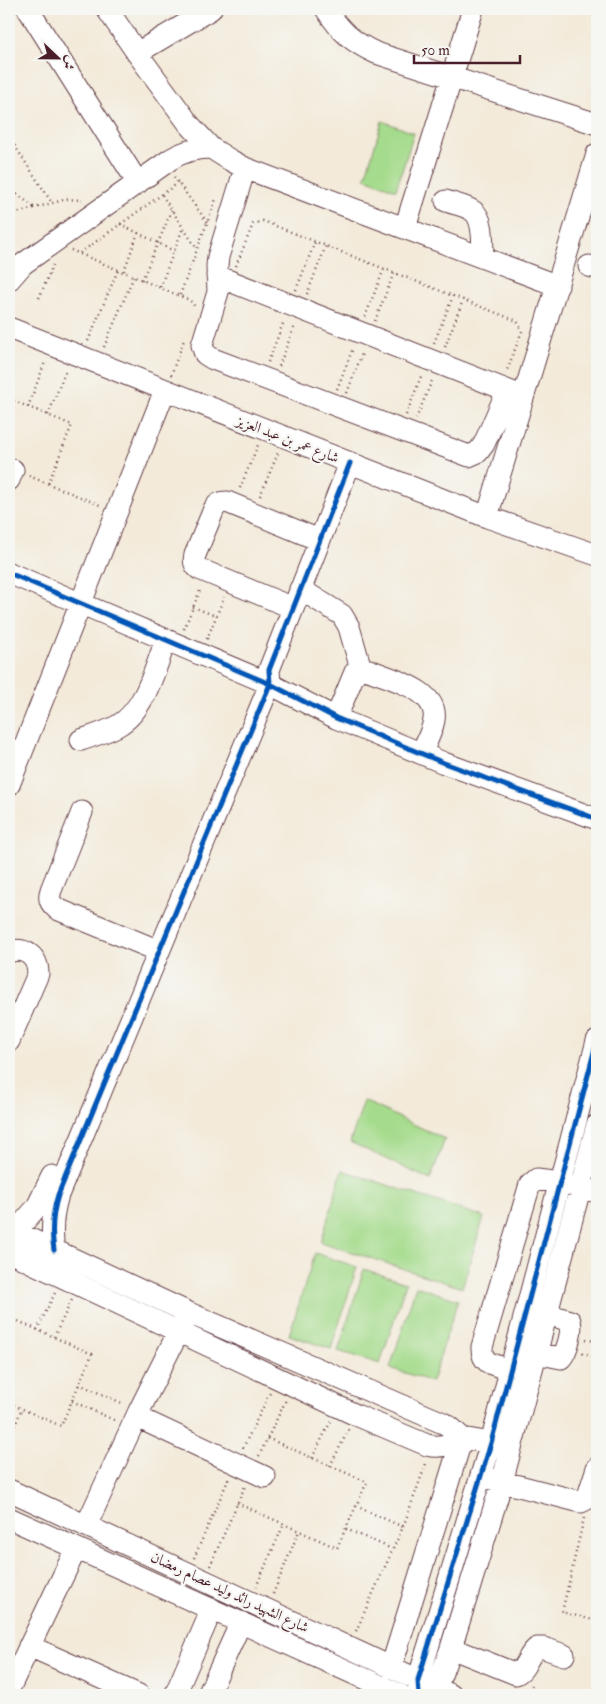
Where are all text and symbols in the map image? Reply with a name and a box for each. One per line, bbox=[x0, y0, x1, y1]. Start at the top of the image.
north arrow bbox=[32, 32, 82, 82]
scale bar bbox=[414, 32, 520, 64]
text: 50 m bbox=[421, 41, 450, 60]
text: ش bbox=[59, 53, 80, 72]
street label: شارع عمر بن عبد العزيز bbox=[231, 410, 342, 471]
street label: شارع الشهيد رائد وليد عصام رمضان bbox=[146, 1547, 312, 1640]

